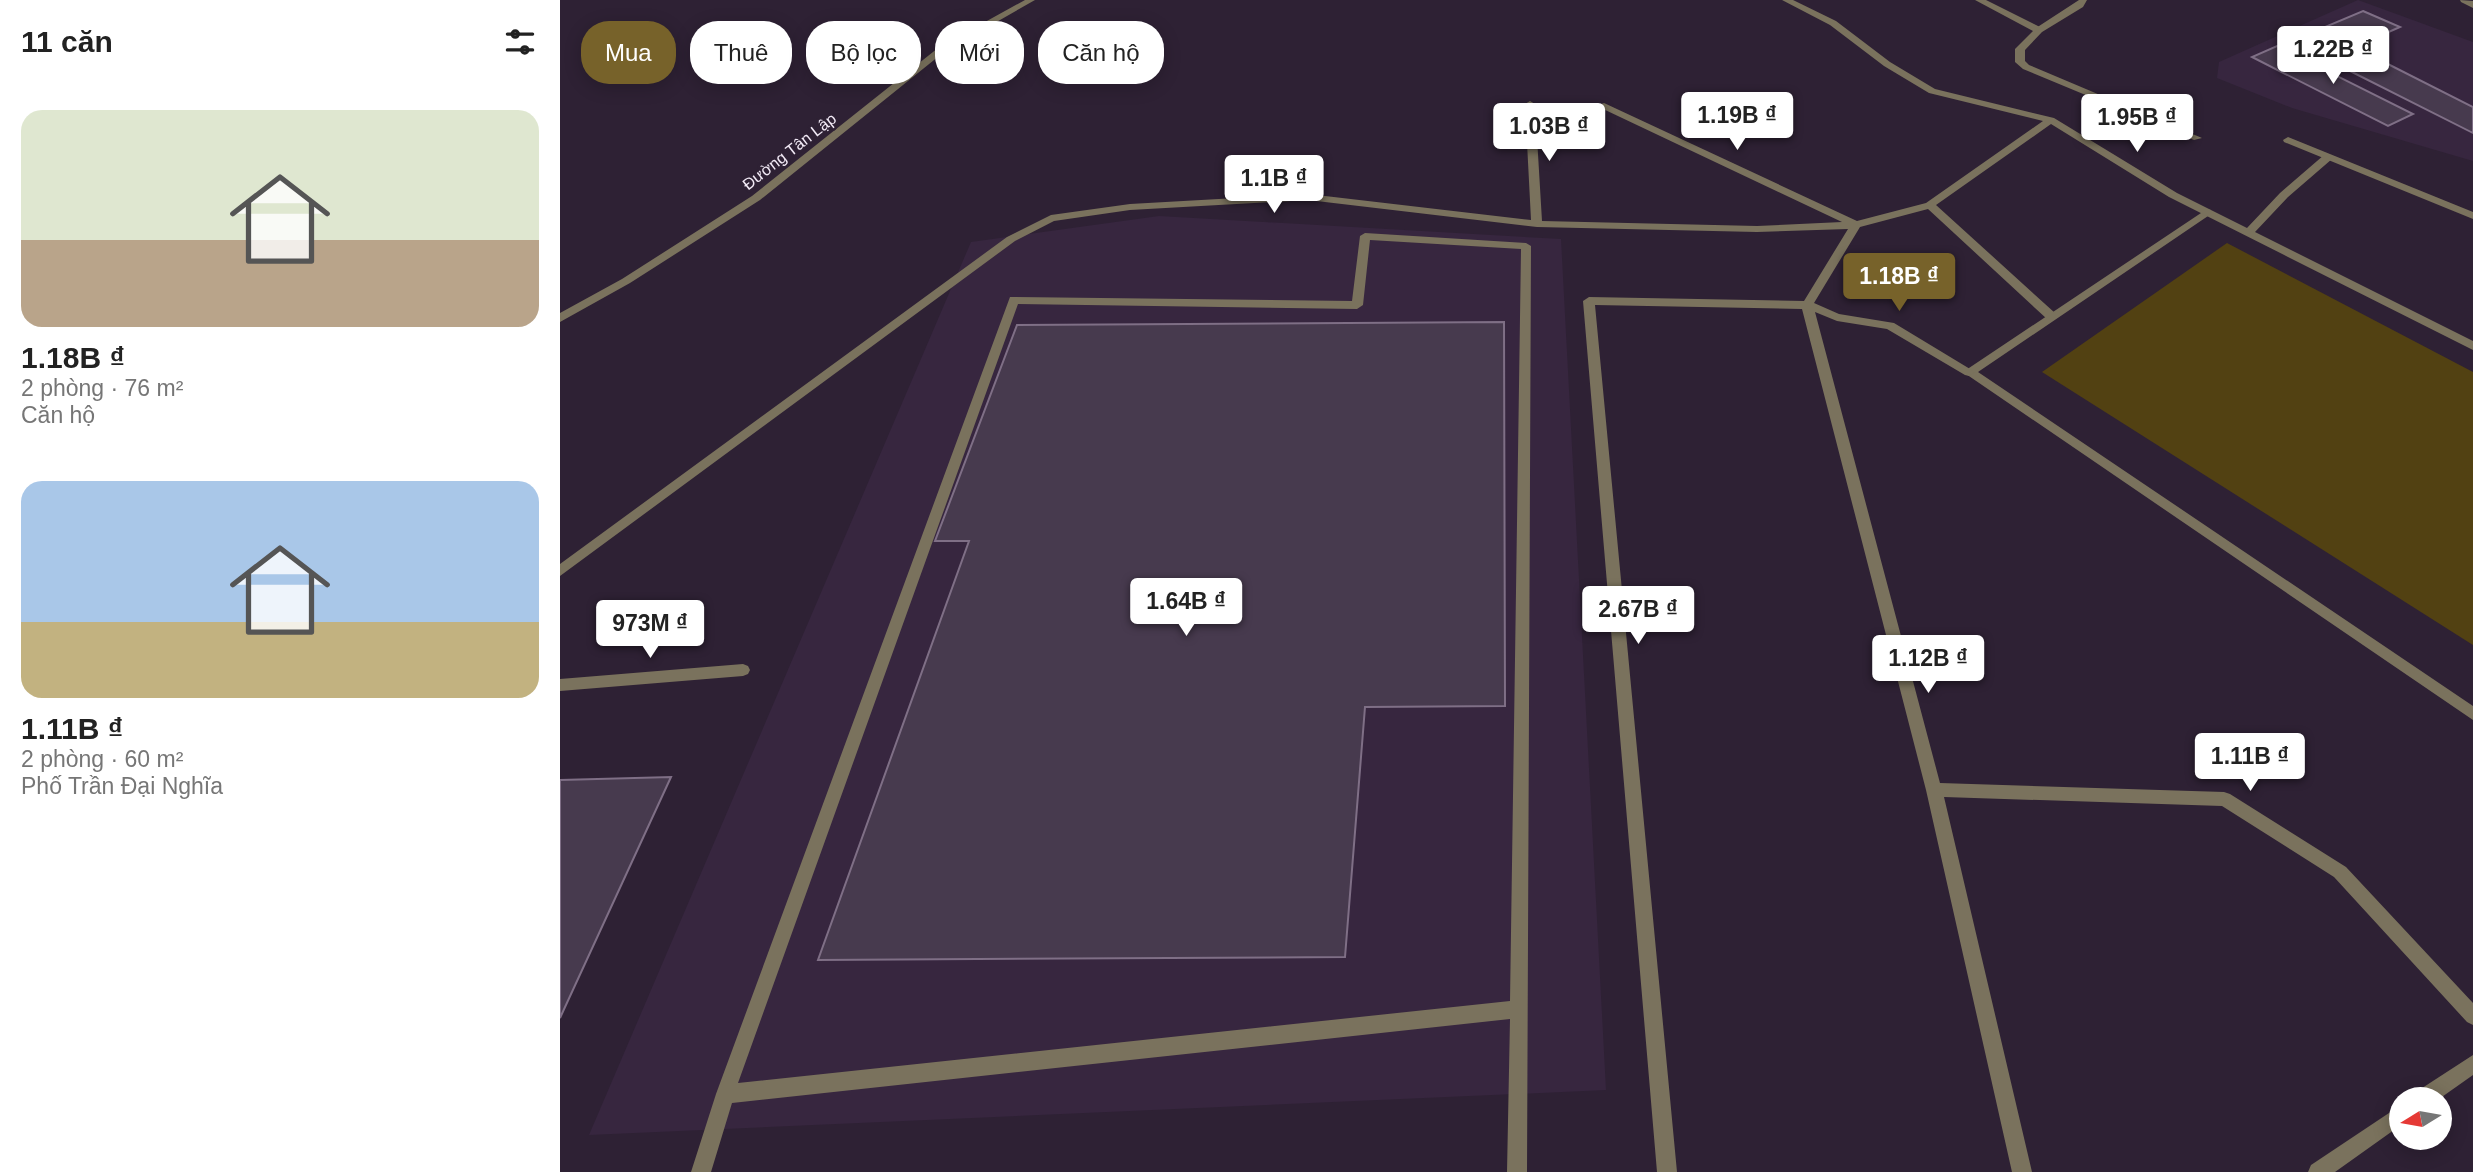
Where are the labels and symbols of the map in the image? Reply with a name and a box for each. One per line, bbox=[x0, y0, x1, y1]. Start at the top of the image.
pin: 1.22B ₫ bbox=[2268, 27, 2398, 86]
pin: 1.19B ₫ bbox=[1672, 92, 1802, 152]
pin: 1.95B ₫ bbox=[2072, 94, 2202, 154]
pin: 1.03B ₫ bbox=[1484, 104, 1614, 163]
street label: Đường Tân Lập bbox=[739, 110, 839, 193]
pin: 1.1B ₫ bbox=[1217, 156, 1331, 215]
pin: 1.18B ₫ bbox=[1834, 254, 1964, 313]
pin: 1.64B ₫ bbox=[1121, 578, 1251, 638]
pin: 2.67B ₫ bbox=[1573, 586, 1703, 646]
pin: 973M ₫ bbox=[593, 600, 707, 660]
pin: 1.12B ₫ bbox=[1863, 636, 1993, 695]
pin: 1.11B ₫ bbox=[2185, 734, 2315, 793]
north arrow bbox=[2389, 1087, 2452, 1150]

